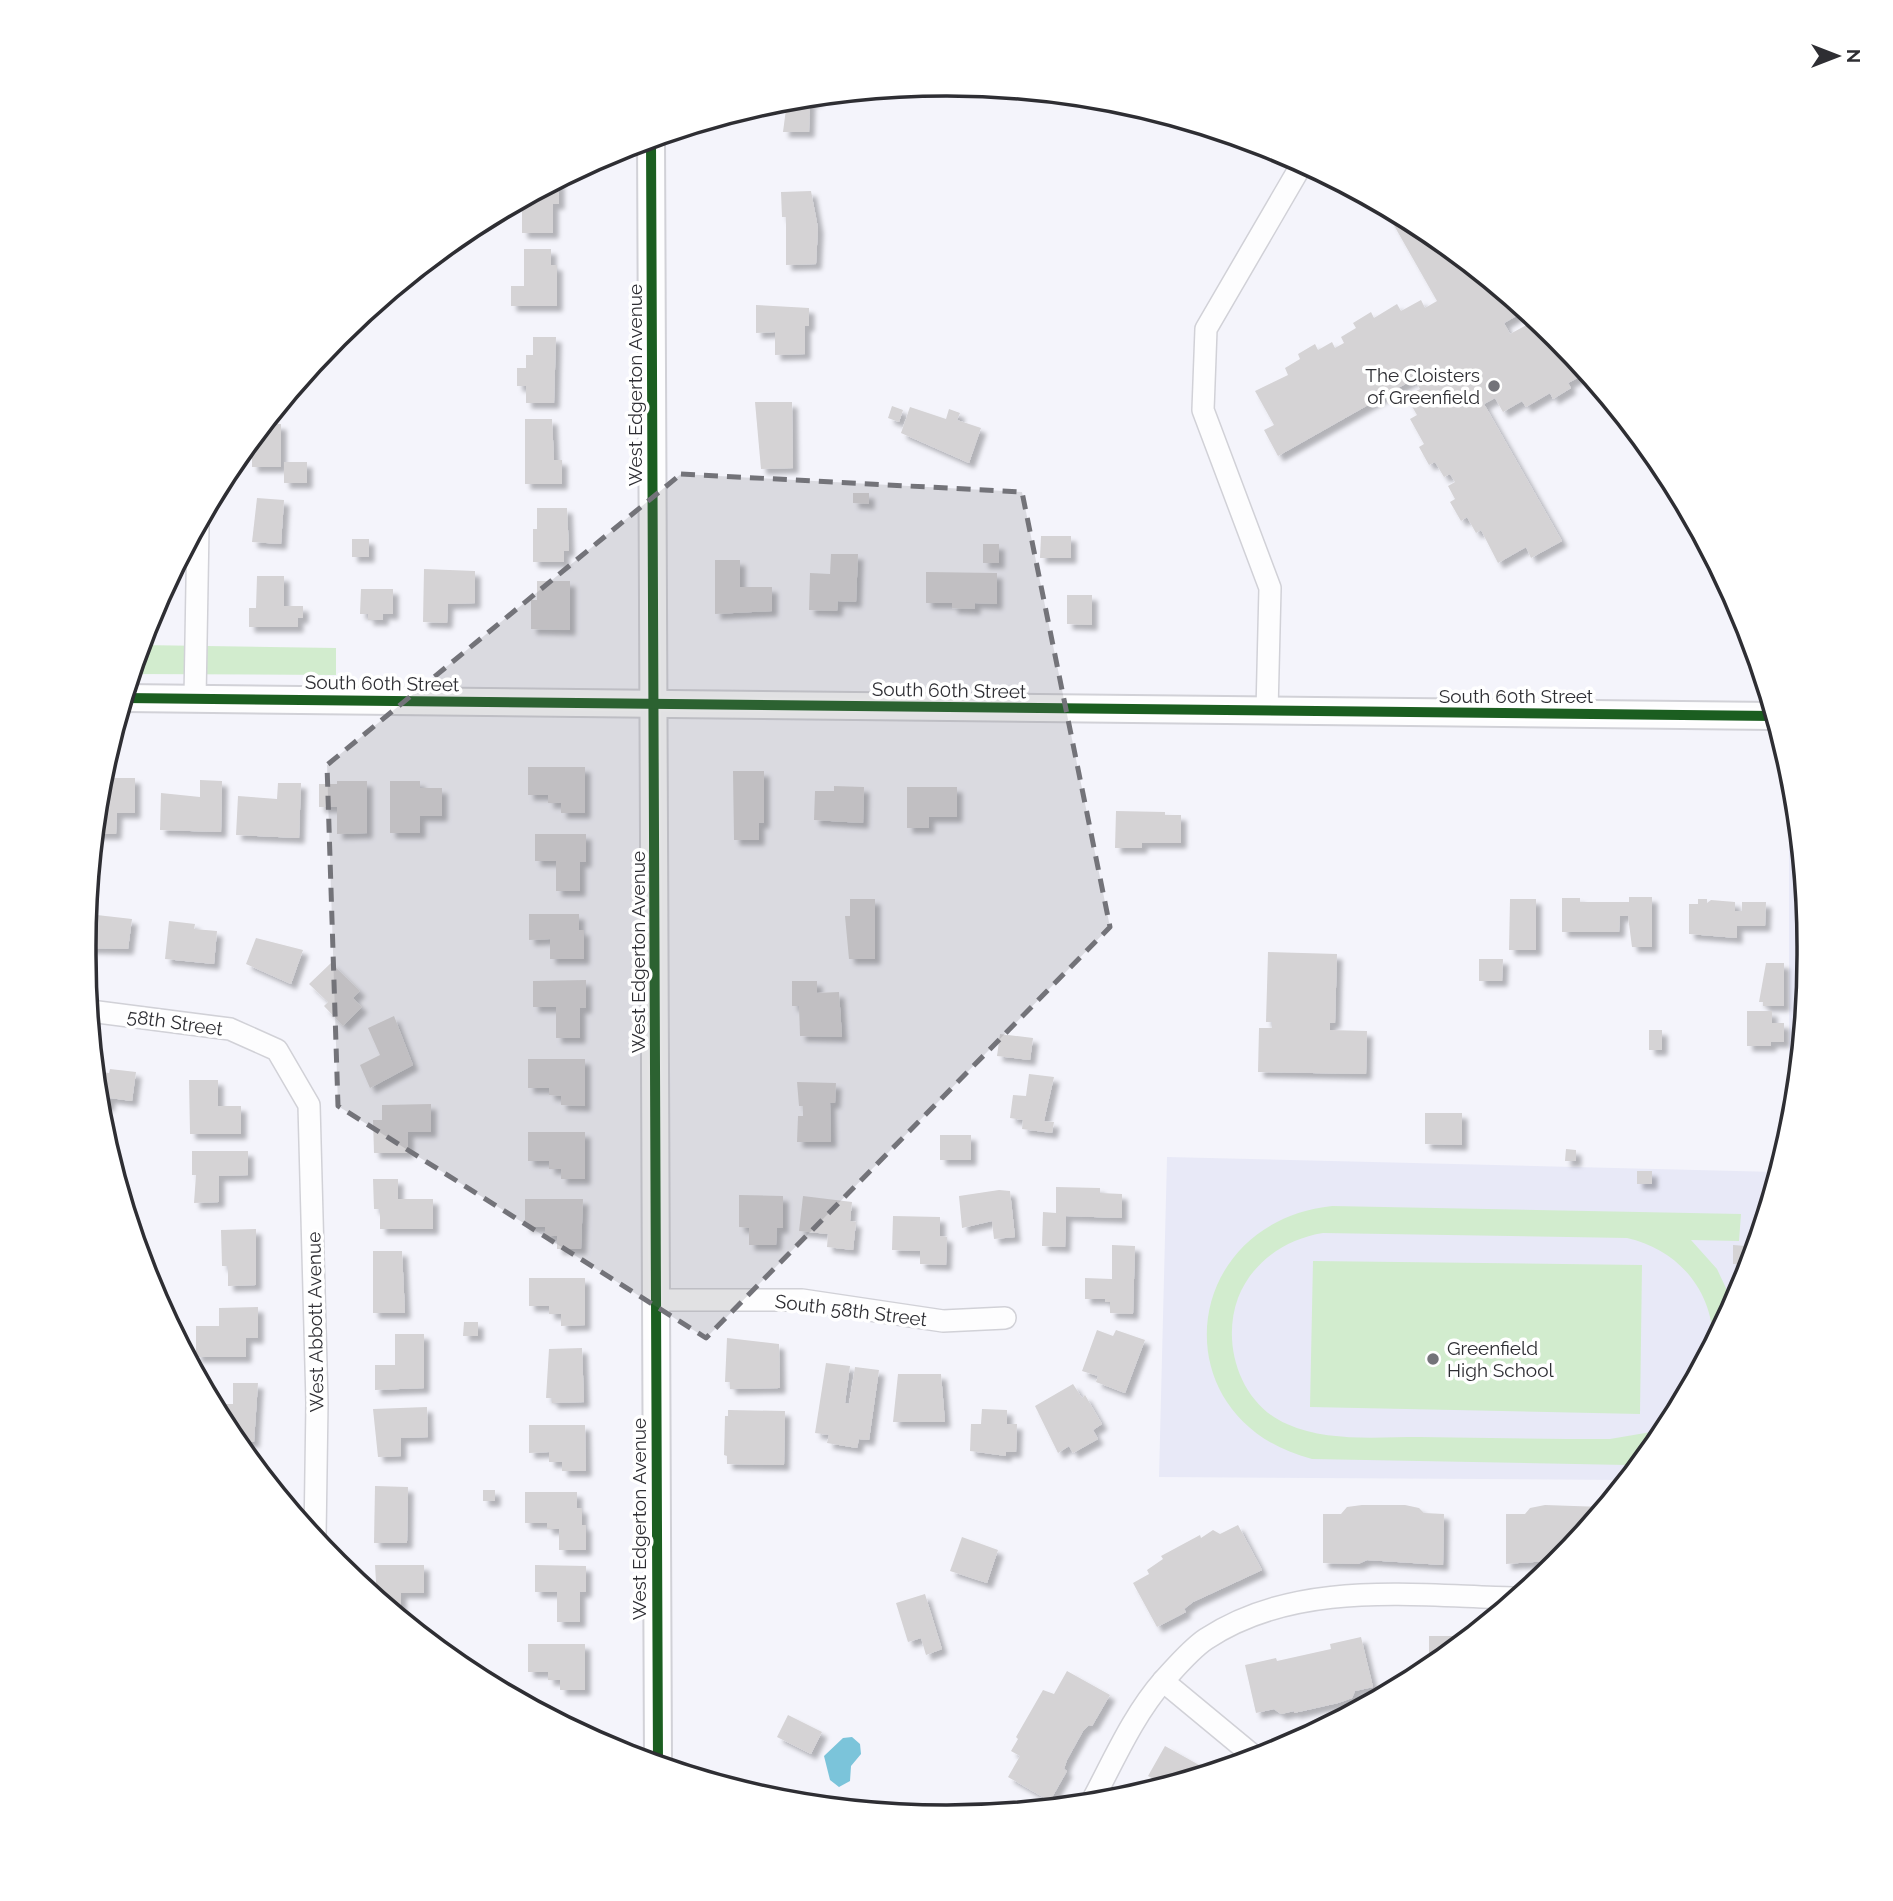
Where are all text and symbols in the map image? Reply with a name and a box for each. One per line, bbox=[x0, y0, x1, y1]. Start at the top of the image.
north arrow bbox=[1802, 21, 1872, 91]
text: N bbox=[1843, 49, 1865, 63]
street label: West Edgerton Avenue bbox=[624, 284, 646, 486]
place label: The Cloisters of Greenfield bbox=[1365, 364, 1480, 408]
marker: The Cloisters of Greenfield bbox=[1486, 378, 1502, 394]
street label: South 60th Street bbox=[305, 671, 460, 695]
street label: South 60th Street bbox=[872, 678, 1027, 702]
street label: South 60th Street bbox=[1439, 685, 1594, 707]
street label: West Edgerton Avenue bbox=[627, 851, 649, 1053]
street label: 58th Street bbox=[126, 1004, 225, 1040]
street label: West Abbott Avenue bbox=[302, 1231, 328, 1413]
street label: South 58th Street bbox=[774, 1290, 929, 1330]
place label: Greenfield High School bbox=[1447, 1337, 1554, 1381]
marker: Greenfield High School bbox=[1425, 1351, 1441, 1367]
street label: West Edgerton Avenue bbox=[628, 1418, 650, 1620]

